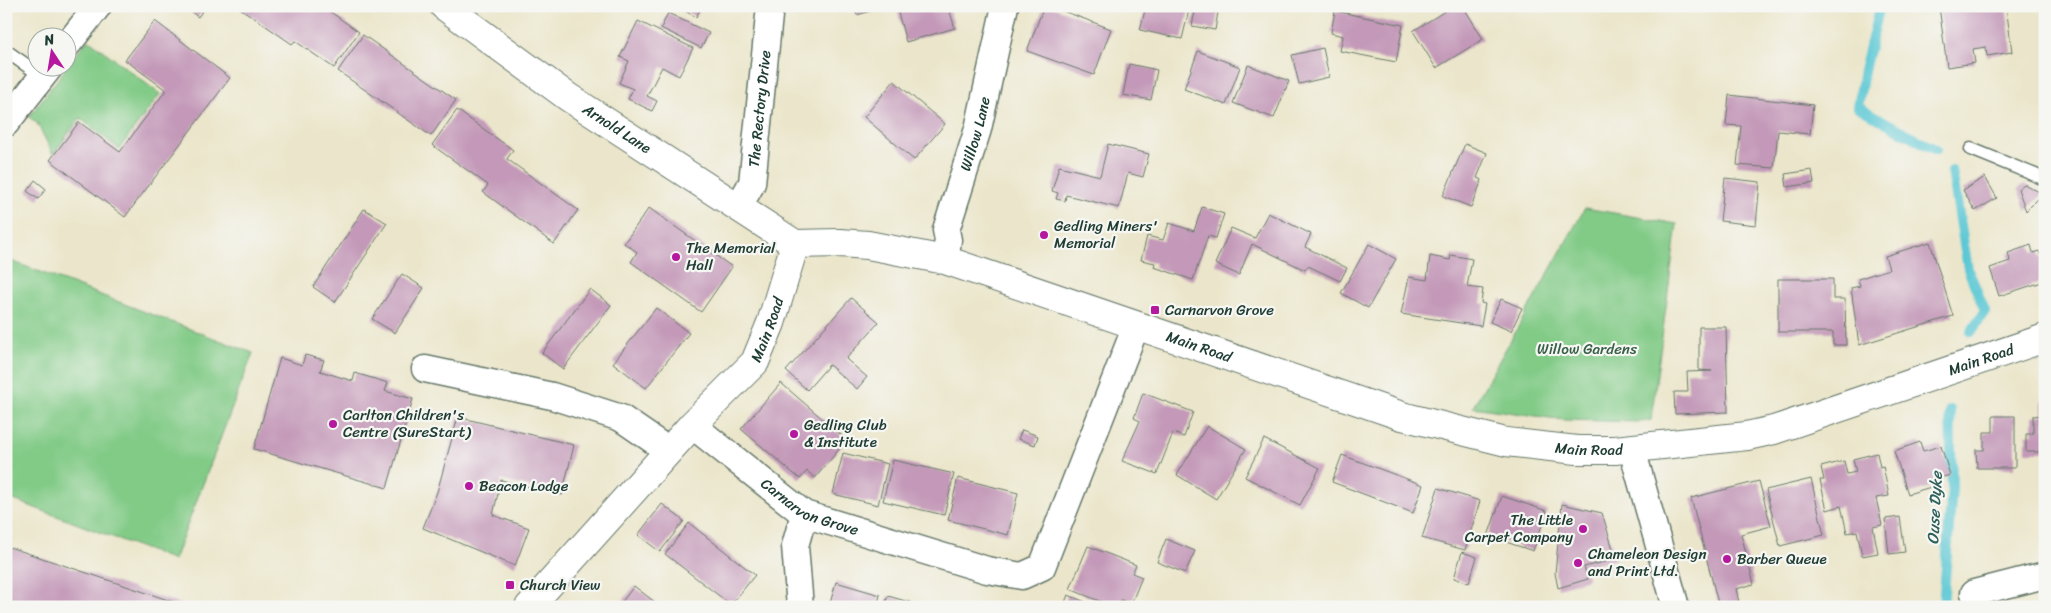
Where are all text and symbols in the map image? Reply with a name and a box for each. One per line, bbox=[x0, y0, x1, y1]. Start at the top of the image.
text: N bbox=[41, 26, 57, 53]
north arrow bbox=[28, 28, 78, 78]
street label: The Rectory Drive bbox=[741, 49, 778, 169]
street label: Willow Lane bbox=[952, 94, 998, 174]
street label: Arnold Lane bbox=[576, 96, 656, 161]
place label: Gedling Miners' Memorial bbox=[1054, 213, 1158, 256]
marker: Gedling Miners' Memorial bbox=[1038, 229, 1050, 241]
place label: The Memorial Hall bbox=[686, 235, 776, 278]
marker: The Memorial Hall bbox=[670, 251, 682, 263]
street label: Main Road bbox=[743, 293, 791, 366]
place label: Carnarvon Grove bbox=[1165, 297, 1274, 323]
marker: Carnarvon Grove bbox=[1149, 304, 1161, 316]
street label: Main Road bbox=[1163, 323, 1236, 370]
park label: Willow Gardens bbox=[1537, 336, 1637, 362]
street label: Main Road bbox=[1945, 336, 2018, 383]
place label: Carlton Children's Centre (SureStart) bbox=[343, 402, 471, 445]
place label: Gedling Club & Institute bbox=[804, 412, 887, 455]
marker: Carlton Children's Centre (SureStart) bbox=[327, 418, 339, 430]
marker: Gedling Club & Institute bbox=[788, 428, 800, 440]
street label: Main Road bbox=[1554, 435, 1625, 463]
water label: Ouse Dyke bbox=[1918, 469, 1951, 545]
street label: Carnarvon Grove bbox=[755, 471, 862, 543]
place label: Beacon Lodge bbox=[479, 473, 569, 499]
marker: Beacon Lodge bbox=[463, 480, 475, 492]
place label: The Little Carpet Company bbox=[1465, 507, 1573, 550]
marker: The Little Carpet Company bbox=[1577, 523, 1589, 535]
place label: Chameleon Design and Print Ltd. bbox=[1588, 541, 1706, 584]
place label: Barber Queue bbox=[1737, 546, 1827, 572]
marker: Barber Queue bbox=[1721, 553, 1733, 565]
marker: Chameleon Design and Print Ltd. bbox=[1572, 557, 1584, 569]
place label: Church View bbox=[520, 572, 601, 598]
marker: Church View bbox=[504, 579, 516, 591]

